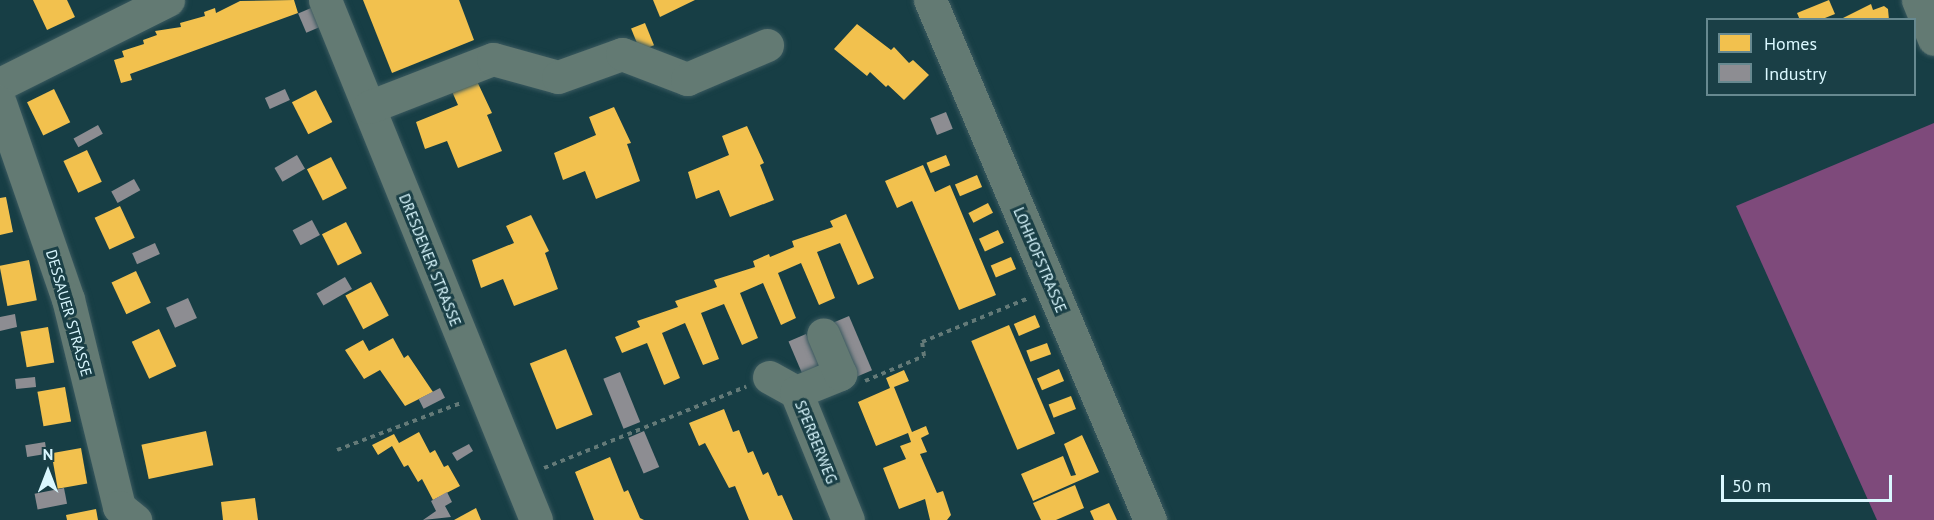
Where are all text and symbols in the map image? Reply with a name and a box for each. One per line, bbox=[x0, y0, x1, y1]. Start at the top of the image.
legend bbox=[1706, 18, 1916, 96]
text: Homes bbox=[1764, 32, 1817, 55]
text: Industry bbox=[1764, 62, 1827, 85]
street label: DRESDENER STRASSE bbox=[395, 191, 465, 329]
street label: LOHHOFSTRASSE bbox=[1010, 205, 1070, 315]
street label: DESSAUER STRASSE bbox=[42, 248, 96, 378]
street label: SPERBERWEG bbox=[791, 398, 841, 486]
north arrow bbox=[18, 442, 78, 502]
text: N bbox=[43, 444, 53, 464]
scale bar bbox=[1724, 463, 1895, 501]
text: 50 m bbox=[1732, 474, 1771, 497]

